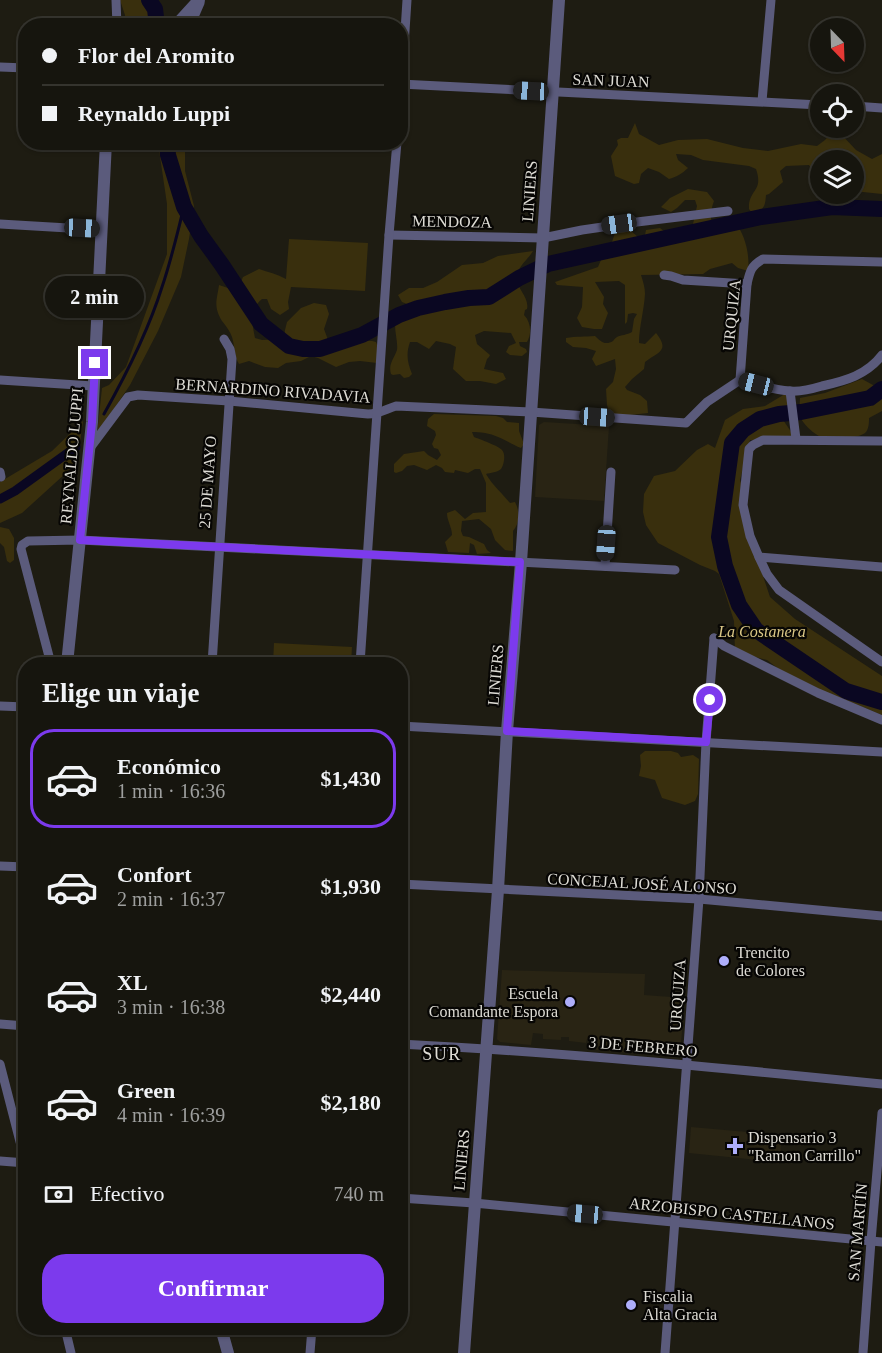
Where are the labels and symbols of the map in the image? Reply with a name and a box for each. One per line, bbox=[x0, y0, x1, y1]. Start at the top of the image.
north arrow bbox=[810, 18, 864, 72]
street label: SAN JUAN bbox=[572, 71, 650, 90]
car bbox=[513, 81, 549, 101]
street label: LINIERS bbox=[519, 160, 540, 222]
street label: MENDOZA bbox=[412, 212, 493, 231]
car bbox=[600, 213, 638, 235]
car bbox=[64, 218, 100, 238]
callout: 2 min bbox=[46, 276, 144, 318]
street label: URQUIZA bbox=[719, 278, 744, 352]
route end bbox=[81, 349, 108, 376]
car bbox=[736, 371, 776, 397]
street label: BERNARDINO RIVADAVIA bbox=[175, 375, 371, 406]
street label: REYNALDO LUPPI bbox=[57, 387, 86, 525]
car bbox=[578, 407, 616, 427]
street label: 25 DE MAYO bbox=[196, 435, 219, 529]
car bbox=[596, 524, 616, 562]
park label: La Costanera bbox=[717, 623, 806, 640]
street label: LINIERS bbox=[484, 644, 507, 706]
route start bbox=[696, 686, 723, 713]
street label: CONCEJAL JOSÉ ALONSO bbox=[547, 869, 737, 897]
place label: Trencito de Colores bbox=[736, 944, 805, 979]
marker: Trencito de Colores bbox=[717, 954, 731, 968]
street label: URQUIZA bbox=[667, 958, 689, 1032]
place label: Escuela Comandante Espora bbox=[429, 985, 558, 1021]
marker: Escuela Comandante Espora bbox=[563, 995, 577, 1009]
street label: 3 DE FEBRERO bbox=[588, 1033, 698, 1060]
district label: SUR bbox=[422, 1044, 462, 1064]
street label: LINIERS bbox=[450, 1129, 473, 1191]
place label: Dispensario 3 "Ramon Carrillo" bbox=[748, 1129, 861, 1164]
marker: Dispensario 3 "Ramon Carrillo" bbox=[726, 1137, 744, 1155]
street label: SAN MARTÍN bbox=[844, 1182, 870, 1282]
street label: ARZOBISPO CASTELLANOS bbox=[628, 1194, 836, 1233]
car bbox=[566, 1203, 604, 1225]
place label: Fiscalia Alta Gracia bbox=[643, 1288, 717, 1323]
marker: Fiscalia Alta Gracia bbox=[624, 1298, 638, 1312]

